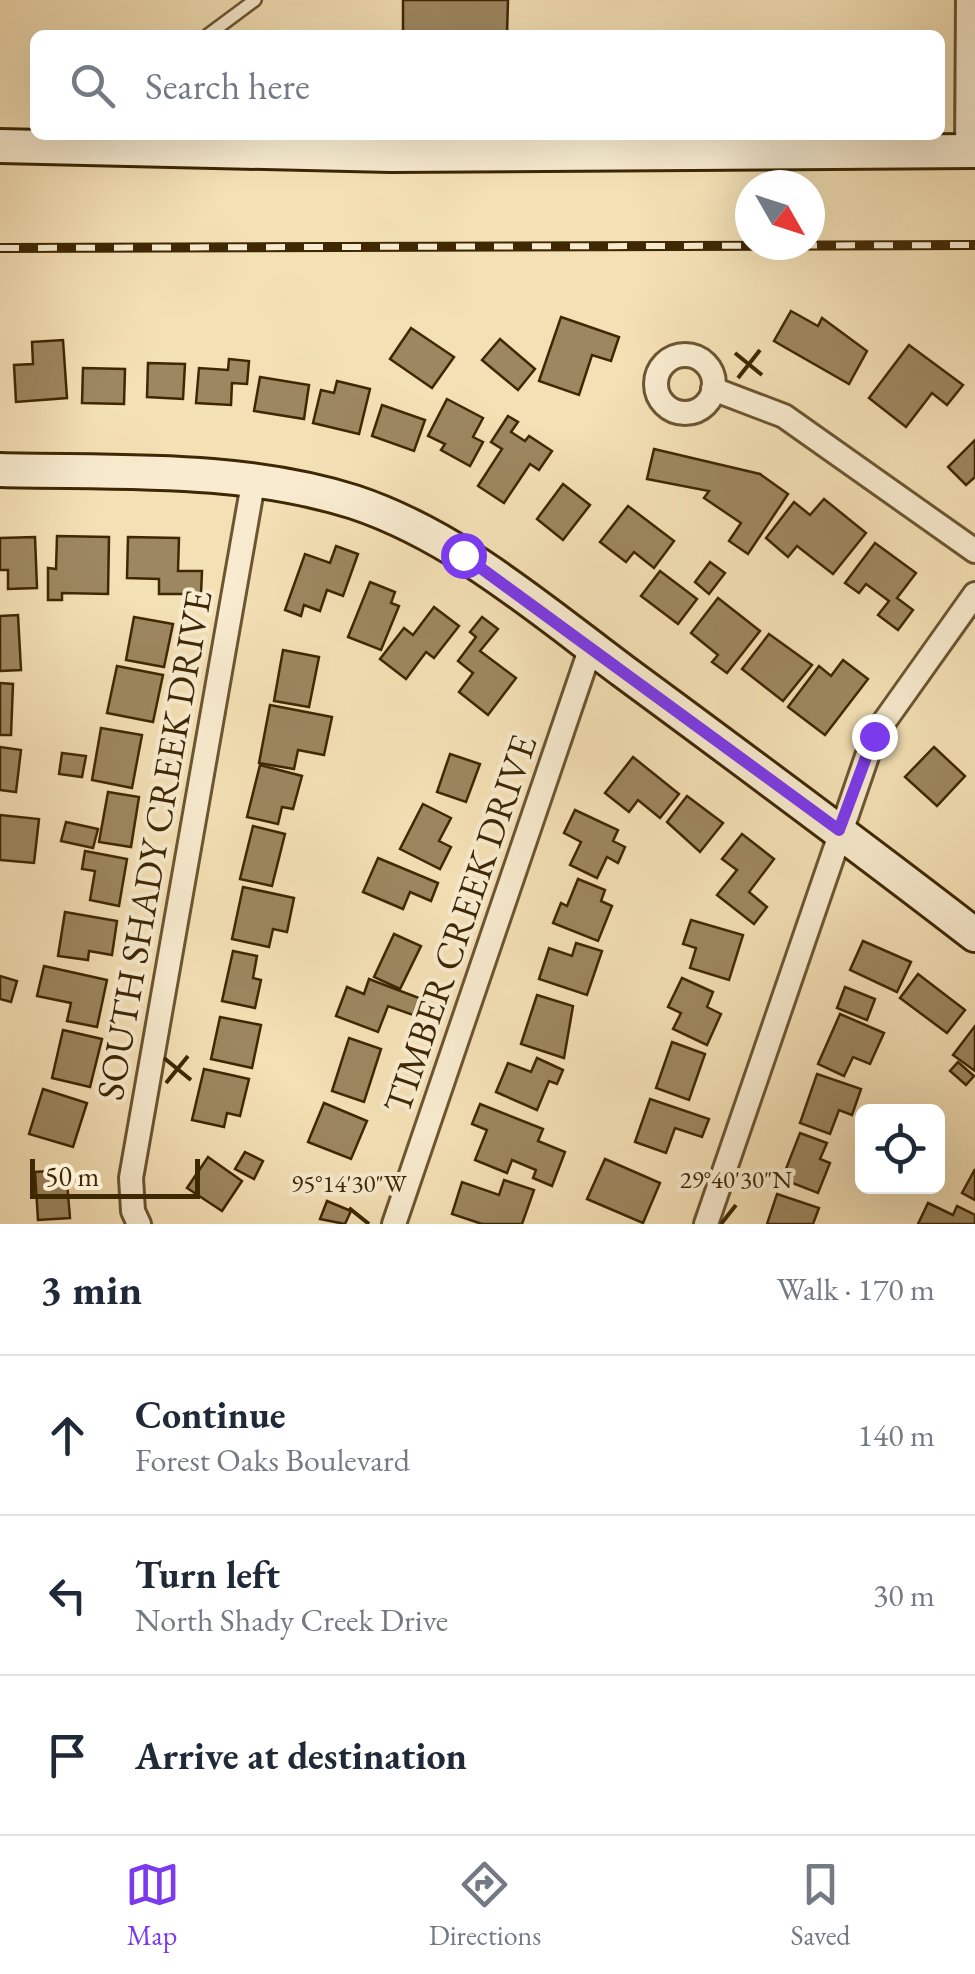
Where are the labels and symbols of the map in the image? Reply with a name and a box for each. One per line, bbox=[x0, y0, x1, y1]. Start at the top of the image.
north arrow bbox=[735, 170, 825, 260]
route start bbox=[441, 533, 487, 579]
street label: SOUTH SHADY CREEK DRIVE bbox=[85, 586, 223, 1104]
route end bbox=[852, 714, 898, 760]
street label: TIMBER CREEK DRIVE bbox=[372, 728, 547, 1120]
scale bar bbox=[30, 1154, 200, 1198]
text: 29°40'30"N bbox=[680, 1163, 792, 1195]
text: 95°14'30"W bbox=[291, 1167, 408, 1199]

